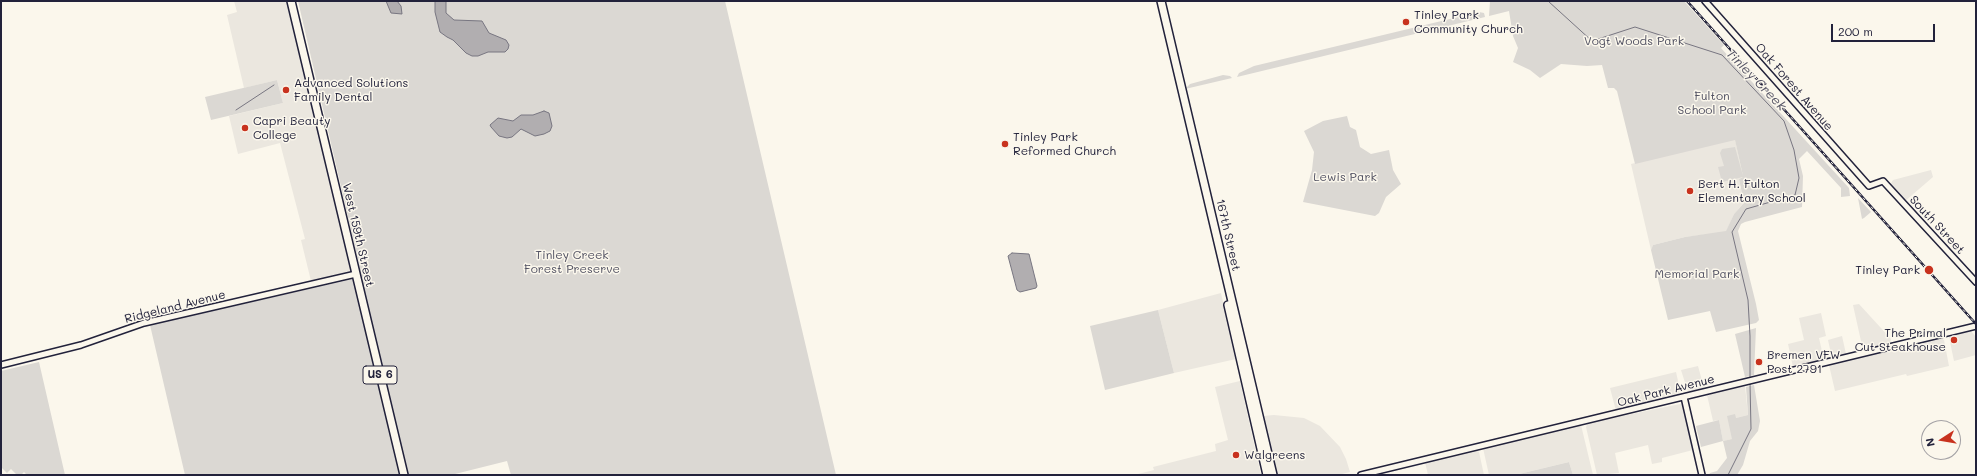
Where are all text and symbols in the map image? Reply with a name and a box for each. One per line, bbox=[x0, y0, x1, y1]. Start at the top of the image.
place label: Tinley Park Community Church bbox=[1414, 8, 1523, 36]
scale bar bbox=[1833, 16, 1937, 42]
marker: Tinley Park Community Church bbox=[1401, 17, 1411, 27]
text: 200 m bbox=[1838, 23, 1873, 39]
park label: Vogt Woods Park bbox=[1584, 34, 1684, 48]
street label: Oak Forest Avenue bbox=[1752, 40, 1836, 134]
water label: Tinley Creek bbox=[1723, 46, 1789, 114]
place label: Advanced Solutions Family Dental bbox=[294, 76, 408, 104]
marker: Advanced Solutions Family Dental bbox=[281, 85, 291, 95]
park label: Fulton School Park bbox=[1678, 89, 1746, 117]
place label: Capri Beauty College bbox=[253, 114, 330, 142]
marker: Capri Beauty College bbox=[240, 123, 250, 133]
place label: Tinley Park Reformed Church bbox=[1013, 130, 1116, 158]
marker: Tinley Park Reformed Church bbox=[1000, 139, 1010, 149]
park label: Lewis Park bbox=[1313, 170, 1377, 184]
place label: Bert H. Fulton Elementary School bbox=[1698, 177, 1806, 205]
street label: West 159th Street bbox=[339, 182, 377, 288]
marker: Bert H. Fulton Elementary School bbox=[1685, 186, 1695, 196]
street label: South Street bbox=[1906, 193, 1968, 257]
street label: 167th Street bbox=[1213, 198, 1243, 272]
park label: Tinley Creek Forest Preserve bbox=[524, 248, 620, 276]
place label: Tinley Park bbox=[1855, 263, 1920, 277]
marker: Tinley Park bbox=[1923, 264, 1935, 276]
park label: Memorial Park bbox=[1655, 267, 1739, 281]
street label: Ridgeland Avenue bbox=[123, 287, 227, 327]
place label: The Primal Cut Steakhouse bbox=[1855, 326, 1946, 354]
marker: The Primal Cut Steakhouse bbox=[1949, 335, 1959, 345]
place label: Bremen VFW Post 2791 bbox=[1767, 348, 1840, 376]
marker: Bremen VFW Post 2791 bbox=[1754, 357, 1764, 367]
road number: US 6 bbox=[363, 366, 397, 384]
street label: Oak Park Avenue bbox=[1616, 372, 1716, 410]
north arrow bbox=[1921, 420, 1961, 460]
text: N bbox=[1922, 437, 1938, 448]
place label: Walgreens bbox=[1244, 448, 1305, 462]
marker: Walgreens bbox=[1231, 450, 1241, 460]

